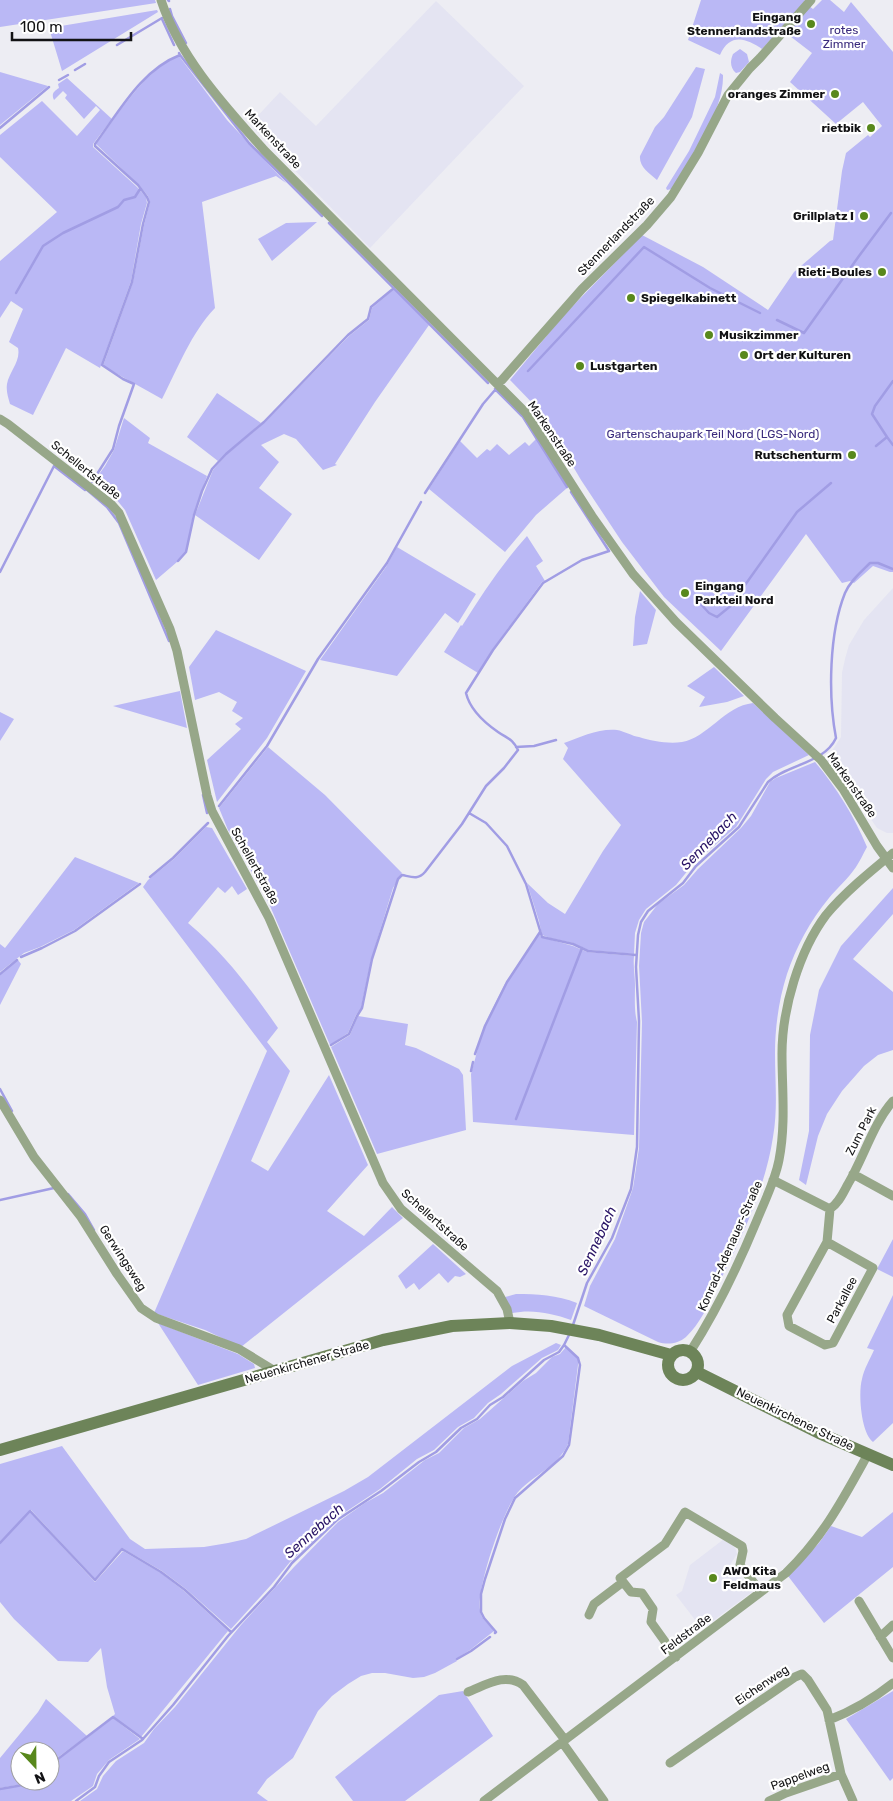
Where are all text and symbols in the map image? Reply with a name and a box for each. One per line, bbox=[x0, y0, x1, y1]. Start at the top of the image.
scale bar bbox=[12, 10, 131, 42]
place label: Eingang Stennerlandstraße bbox=[687, 10, 801, 38]
text: 100 m bbox=[20, 18, 62, 36]
marker: Eingang Stennerlandstraße bbox=[805, 18, 817, 30]
park label: rotes Zimmer bbox=[823, 23, 866, 51]
place label: oranges Zimmer bbox=[728, 87, 826, 101]
marker: oranges Zimmer bbox=[829, 88, 841, 100]
street label: Markenstraße bbox=[242, 106, 304, 172]
place label: rietbik bbox=[821, 121, 861, 135]
marker: rietbik bbox=[865, 122, 877, 134]
street label: Stennerlandstraße bbox=[575, 193, 657, 278]
place label: Grillplatz I bbox=[793, 209, 854, 223]
marker: Grillplatz I bbox=[858, 210, 870, 222]
place label: Rieti-Boules bbox=[798, 265, 872, 279]
marker: Rieti-Boules bbox=[876, 266, 888, 278]
place label: Spiegelkabinett bbox=[641, 291, 737, 305]
marker: Spiegelkabinett bbox=[625, 292, 637, 304]
place label: Musikzimmer bbox=[719, 328, 799, 342]
marker: Musikzimmer bbox=[703, 329, 715, 341]
place label: Ort der Kulturen bbox=[754, 348, 851, 362]
marker: Ort der Kulturen bbox=[738, 349, 750, 361]
place label: Lustgarten bbox=[590, 359, 658, 373]
marker: Lustgarten bbox=[574, 360, 586, 372]
street label: Markenstraße bbox=[525, 398, 579, 470]
park label: Gartenschaupark Teil Nord (LGS-Nord) bbox=[607, 427, 819, 441]
street label: Schellertstraße bbox=[48, 438, 124, 503]
place label: Rutschenturm bbox=[754, 448, 842, 462]
marker: Rutschenturm bbox=[846, 449, 858, 461]
place label: Eingang Parkteil Nord bbox=[695, 579, 774, 607]
marker: Eingang Parkteil Nord bbox=[679, 587, 691, 599]
street label: Markenstraße bbox=[824, 750, 880, 820]
water label: Sennebach bbox=[677, 808, 741, 874]
street label: Schellertstraße bbox=[228, 825, 282, 907]
street label: Zum Park bbox=[843, 1104, 880, 1158]
street label: Konrad-Adenauer-Straße bbox=[695, 1178, 765, 1313]
street label: Schellertstraße bbox=[399, 1186, 472, 1254]
water label: Sennebach bbox=[574, 1204, 620, 1278]
street label: Gerwingsweg bbox=[97, 1222, 149, 1294]
street label: Parkallee bbox=[824, 1274, 860, 1326]
street label: Neuenkirchener Straße bbox=[243, 1337, 371, 1386]
street label: Neuenkirchener Straße bbox=[734, 1384, 856, 1454]
water label: Sennebach bbox=[281, 1500, 347, 1562]
place label: AWO Kita Feldmaus bbox=[723, 1564, 781, 1592]
marker: AWO Kita Feldmaus bbox=[707, 1572, 719, 1584]
street label: Feldstraße bbox=[658, 1610, 714, 1657]
street label: Eichenweg bbox=[733, 1662, 791, 1708]
north arrow bbox=[10, 1741, 60, 1791]
street label: Pappelweg bbox=[769, 1759, 831, 1793]
text: N bbox=[32, 1768, 48, 1787]

